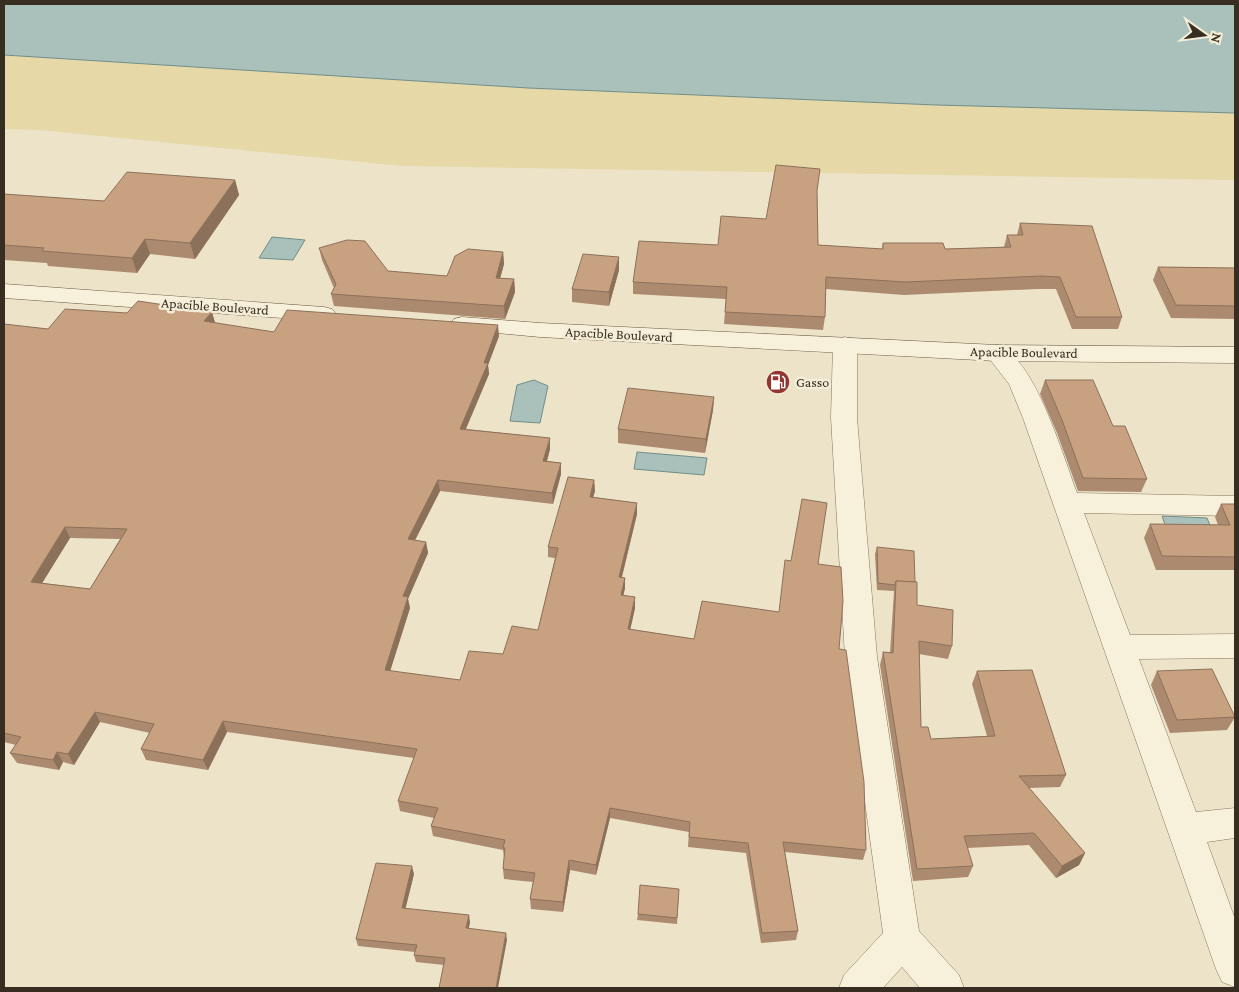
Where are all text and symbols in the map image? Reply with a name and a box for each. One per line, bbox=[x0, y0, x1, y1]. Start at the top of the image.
north arrow bbox=[1179, 10, 1229, 60]
text: N bbox=[1208, 32, 1226, 45]
street label: Apacible Boulevard bbox=[161, 294, 270, 318]
street label: Apacible Boulevard bbox=[565, 323, 674, 345]
street label: Apacible Boulevard bbox=[970, 343, 1079, 361]
fuel station icon: Gasso bbox=[765, 369, 791, 395]
place label: Gasso bbox=[796, 374, 829, 390]

